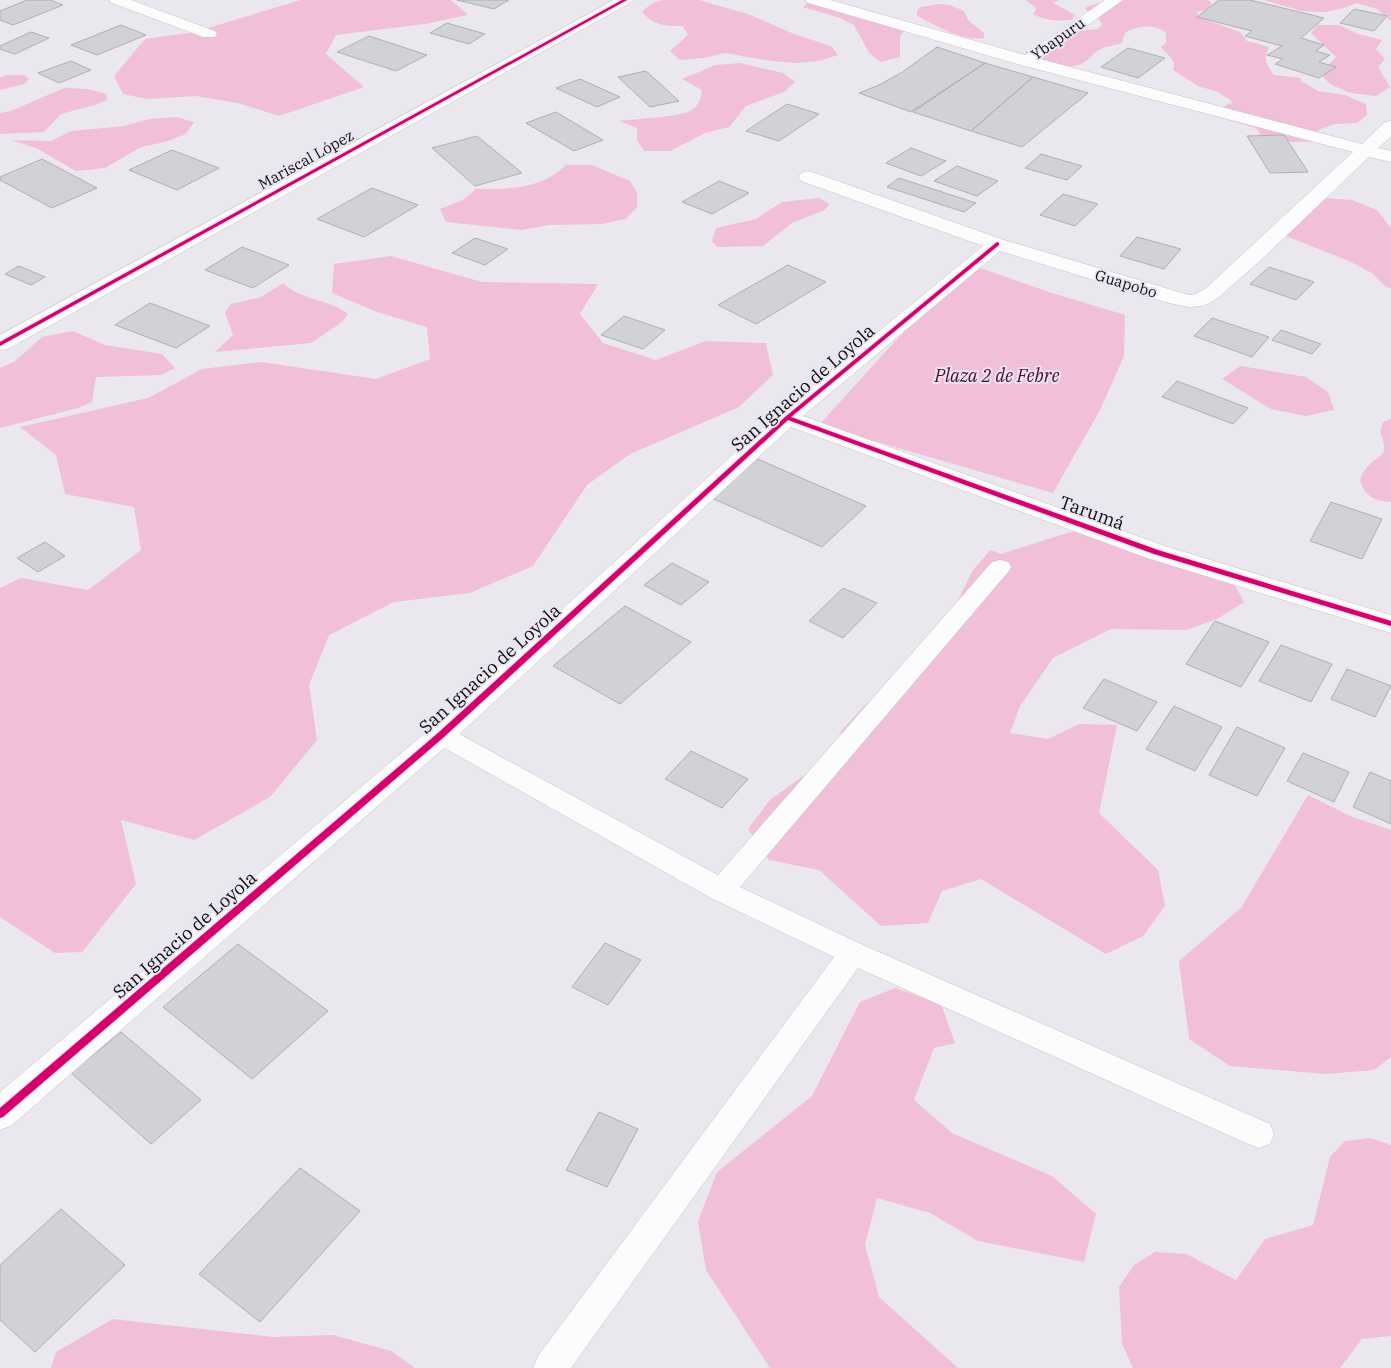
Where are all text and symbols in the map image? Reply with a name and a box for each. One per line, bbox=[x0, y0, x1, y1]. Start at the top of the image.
street label: Ybapuru bbox=[1027, 13, 1088, 64]
street label: Mariscal López bbox=[255, 126, 357, 194]
street label: Guapobo bbox=[1093, 265, 1159, 302]
street label: San Ignacio de Loyola bbox=[726, 319, 879, 456]
park label: Plaza 2 de Febre bbox=[934, 364, 1059, 387]
street label: Tarumá bbox=[1057, 490, 1128, 535]
street label: San Ignacio de Loyola bbox=[414, 599, 566, 738]
street label: San Ignacio de Loyola bbox=[108, 866, 261, 1003]

